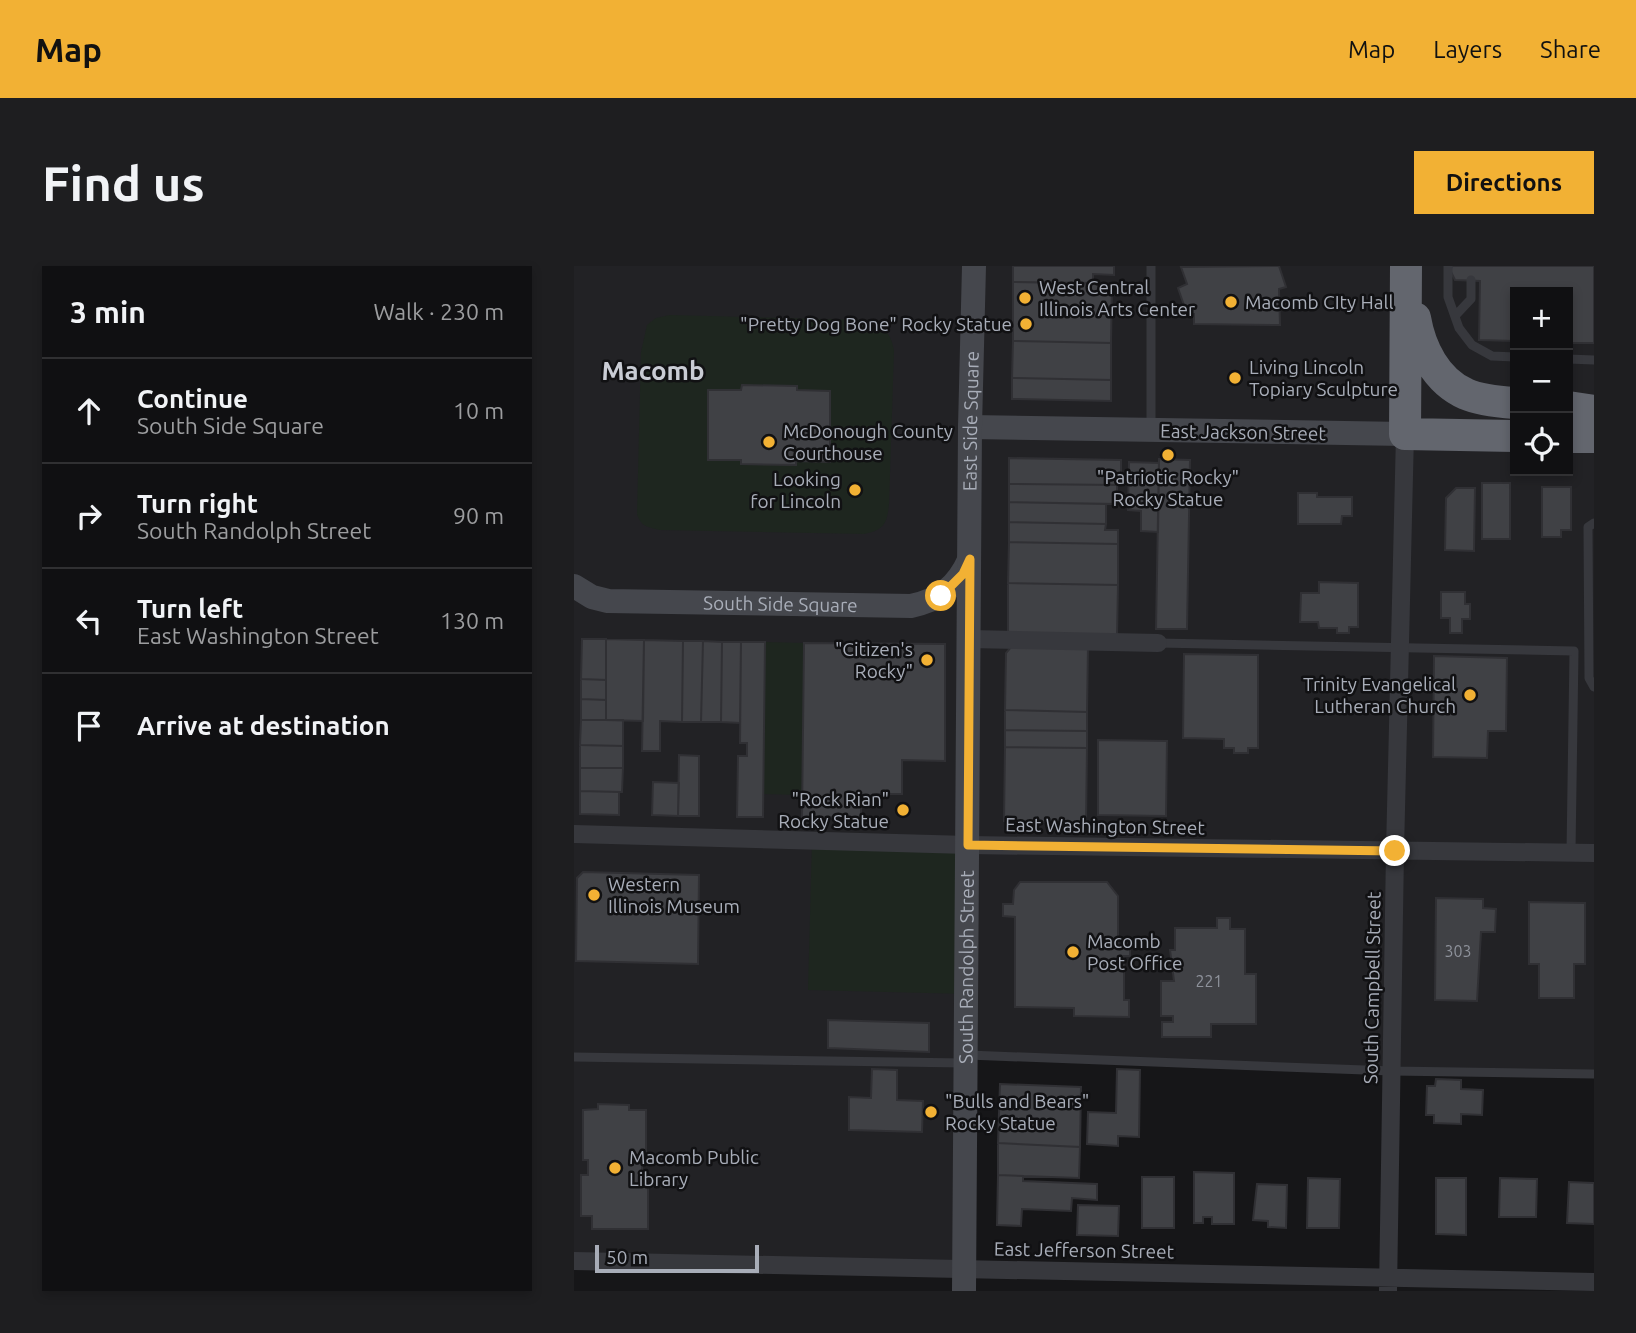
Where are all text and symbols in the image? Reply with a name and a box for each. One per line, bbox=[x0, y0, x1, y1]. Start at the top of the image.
text: Map bbox=[35, 31, 102, 68]
text: Map bbox=[1348, 36, 1395, 63]
text: Layers bbox=[1433, 36, 1502, 63]
text: Share bbox=[1540, 36, 1601, 63]
button: Directions bbox=[1414, 151, 1594, 214]
text: Find us bbox=[42, 155, 205, 210]
place label: West Central Illinois Arts Center bbox=[1039, 276, 1195, 320]
map controls bbox=[1510, 287, 1573, 476]
button: + bbox=[1510, 287, 1573, 350]
marker: West Central Illinois Arts Center bbox=[1017, 290, 1033, 306]
place label: Macomb CIty Hall bbox=[1245, 291, 1394, 313]
marker: Macomb CIty Hall bbox=[1223, 294, 1239, 310]
text: 3 min bbox=[70, 295, 146, 329]
text: Walk · 230 m bbox=[373, 299, 504, 324]
place label: "Pretty Dog Bone" Rocky Statue bbox=[740, 313, 1012, 335]
marker: "Pretty Dog Bone" Rocky Statue bbox=[1018, 316, 1034, 332]
button: − bbox=[1510, 350, 1573, 413]
street label: East Side Square bbox=[959, 351, 983, 491]
district label: Macomb bbox=[601, 356, 705, 385]
place label: Living Lincoln Topiary Sculpture bbox=[1249, 356, 1398, 400]
marker: Living Lincoln Topiary Sculpture bbox=[1227, 370, 1243, 386]
text: Continue bbox=[137, 384, 248, 413]
icon: ahead bbox=[70, 392, 108, 430]
text: 10 m bbox=[453, 398, 504, 423]
text: South Side Square bbox=[137, 413, 324, 438]
button: locate bbox=[1510, 413, 1573, 476]
place label: McDonough County Courthouse bbox=[783, 420, 953, 464]
street label: East Jackson Street bbox=[1160, 420, 1327, 444]
marker: McDonough County Courthouse bbox=[761, 434, 777, 450]
marker: "Patriotic Rocky" Rocky Statue bbox=[1160, 447, 1176, 463]
place label: "Patriotic Rocky" Rocky Statue bbox=[1097, 466, 1239, 510]
place label: Looking for Lincoln bbox=[750, 468, 841, 512]
marker: Looking for Lincoln bbox=[847, 482, 863, 498]
text: Turn right bbox=[137, 489, 258, 518]
icon: right bbox=[70, 497, 108, 535]
text: 90 m bbox=[453, 503, 504, 528]
text: South Randolph Street bbox=[137, 518, 371, 543]
route start bbox=[925, 580, 956, 611]
street label: South Side Square bbox=[703, 592, 858, 616]
text: Turn left bbox=[137, 594, 243, 623]
icon: left bbox=[70, 602, 108, 640]
text: 130 m bbox=[440, 608, 504, 633]
text: East Washington Street bbox=[137, 623, 379, 648]
place label: "Citizen's Rocky" bbox=[835, 638, 913, 682]
marker: "Citizen's Rocky" bbox=[919, 652, 935, 668]
place label: Trinity Evangelical Lutheran Church bbox=[1303, 673, 1456, 717]
marker: Trinity Evangelical Lutheran Church bbox=[1462, 687, 1478, 703]
icon: arrive bbox=[70, 707, 108, 745]
text: Arrive at destination bbox=[137, 711, 390, 740]
place label: "Rock Rian" Rocky Statue bbox=[778, 788, 889, 832]
marker: "Rock Rian" Rocky Statue bbox=[895, 802, 911, 818]
street label: East Washington Street bbox=[1005, 813, 1206, 839]
route end bbox=[1379, 835, 1410, 866]
street label: South Randolph Street bbox=[955, 870, 978, 1064]
place label: Western Illinois Museum bbox=[608, 873, 740, 917]
marker: Western Illinois Museum bbox=[586, 887, 602, 903]
street label: South Campbell Street bbox=[1359, 891, 1385, 1084]
place label: Macomb Post Office bbox=[1087, 930, 1182, 974]
house number: 303 bbox=[1444, 942, 1472, 960]
marker: Macomb Post Office bbox=[1065, 944, 1081, 960]
house number: 221 bbox=[1195, 972, 1223, 990]
place label: "Bulls and Bears" Rocky Statue bbox=[945, 1090, 1089, 1134]
marker: "Bulls and Bears" Rocky Statue bbox=[923, 1104, 939, 1120]
place label: Macomb Public Library bbox=[629, 1146, 759, 1190]
marker: Macomb Public Library bbox=[607, 1160, 623, 1176]
street label: East Jefferson Street bbox=[994, 1237, 1175, 1263]
scale bar bbox=[595, 1242, 760, 1274]
text: 50 m bbox=[606, 1246, 648, 1268]

